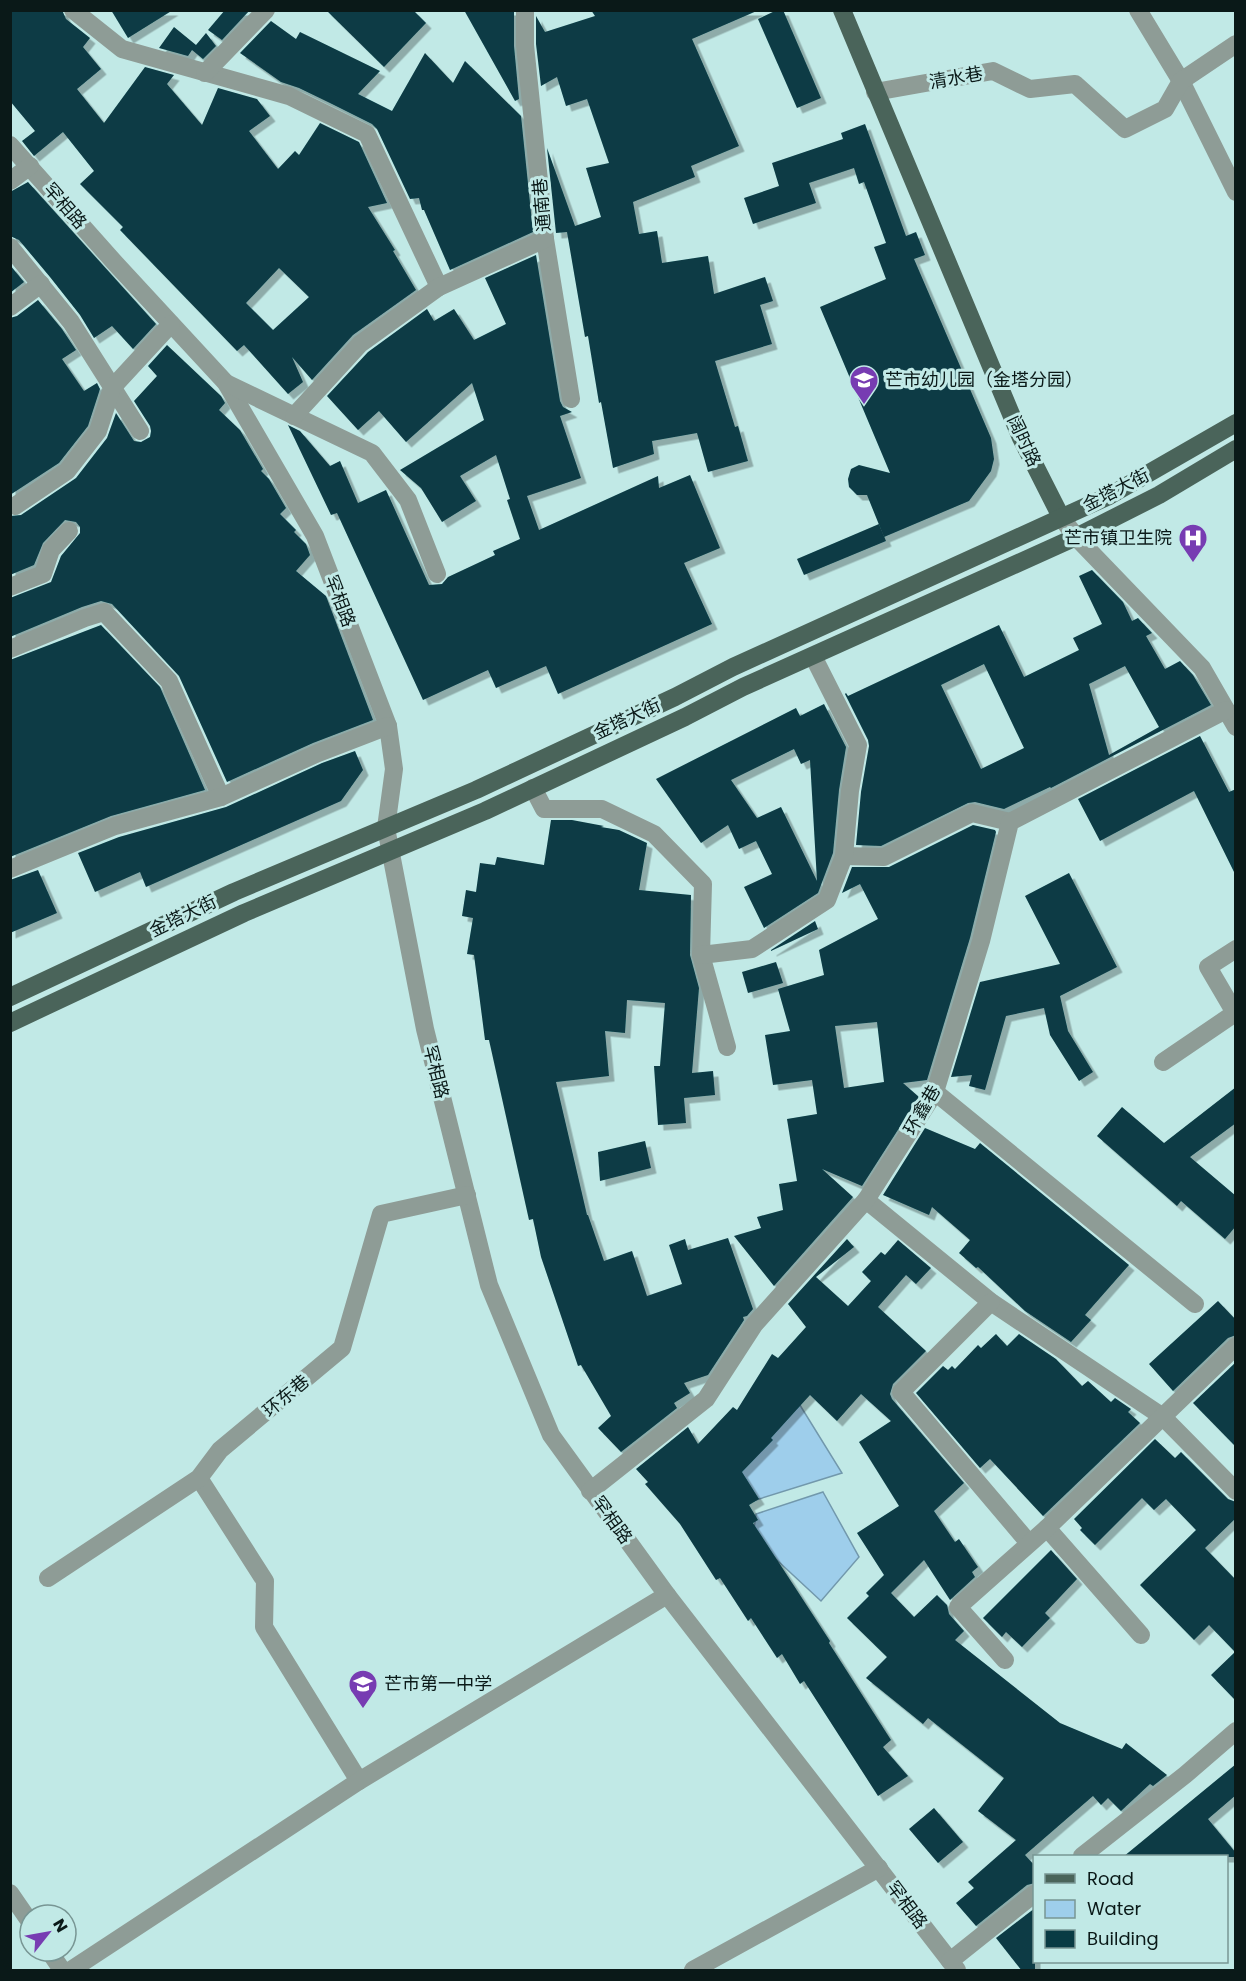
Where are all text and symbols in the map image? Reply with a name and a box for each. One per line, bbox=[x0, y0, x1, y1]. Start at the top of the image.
street label: 清水巷 bbox=[927, 61, 985, 95]
street label: 罕相路 bbox=[38, 177, 93, 234]
street label: 通南巷 bbox=[527, 177, 556, 233]
school or university icon: 芒市幼儿园（金塔分园） bbox=[848, 364, 880, 406]
place label: 芒市幼儿园（金塔分园） bbox=[885, 367, 1083, 392]
street label: 阔时路 bbox=[1002, 411, 1047, 471]
street label: 金塔大街 bbox=[1078, 462, 1154, 517]
hospital icon: 芒市镇卫生院 bbox=[1177, 522, 1209, 564]
place label: 芒市镇卫生院 bbox=[1064, 525, 1172, 550]
street label: 罕相路 bbox=[319, 571, 362, 631]
street label: 金塔大街 bbox=[589, 692, 665, 745]
street label: 金塔大街 bbox=[145, 889, 221, 943]
street label: 罕相路 bbox=[418, 1043, 455, 1101]
street label: 环鑫巷 bbox=[897, 1080, 946, 1139]
street label: 环东巷 bbox=[257, 1369, 314, 1423]
street label: 罕相路 bbox=[586, 1491, 638, 1549]
school or university icon: 芒市第一中学 bbox=[347, 1668, 379, 1710]
place label: 芒市第一中学 bbox=[384, 1671, 492, 1696]
legend bbox=[1033, 1855, 1228, 1963]
text: Road bbox=[1087, 1866, 1134, 1891]
street label: 罕相路 bbox=[881, 1876, 934, 1934]
text: Water bbox=[1087, 1896, 1141, 1921]
north arrow bbox=[18, 1903, 78, 1963]
text: N bbox=[47, 1914, 73, 1937]
text: Building bbox=[1087, 1926, 1159, 1951]

